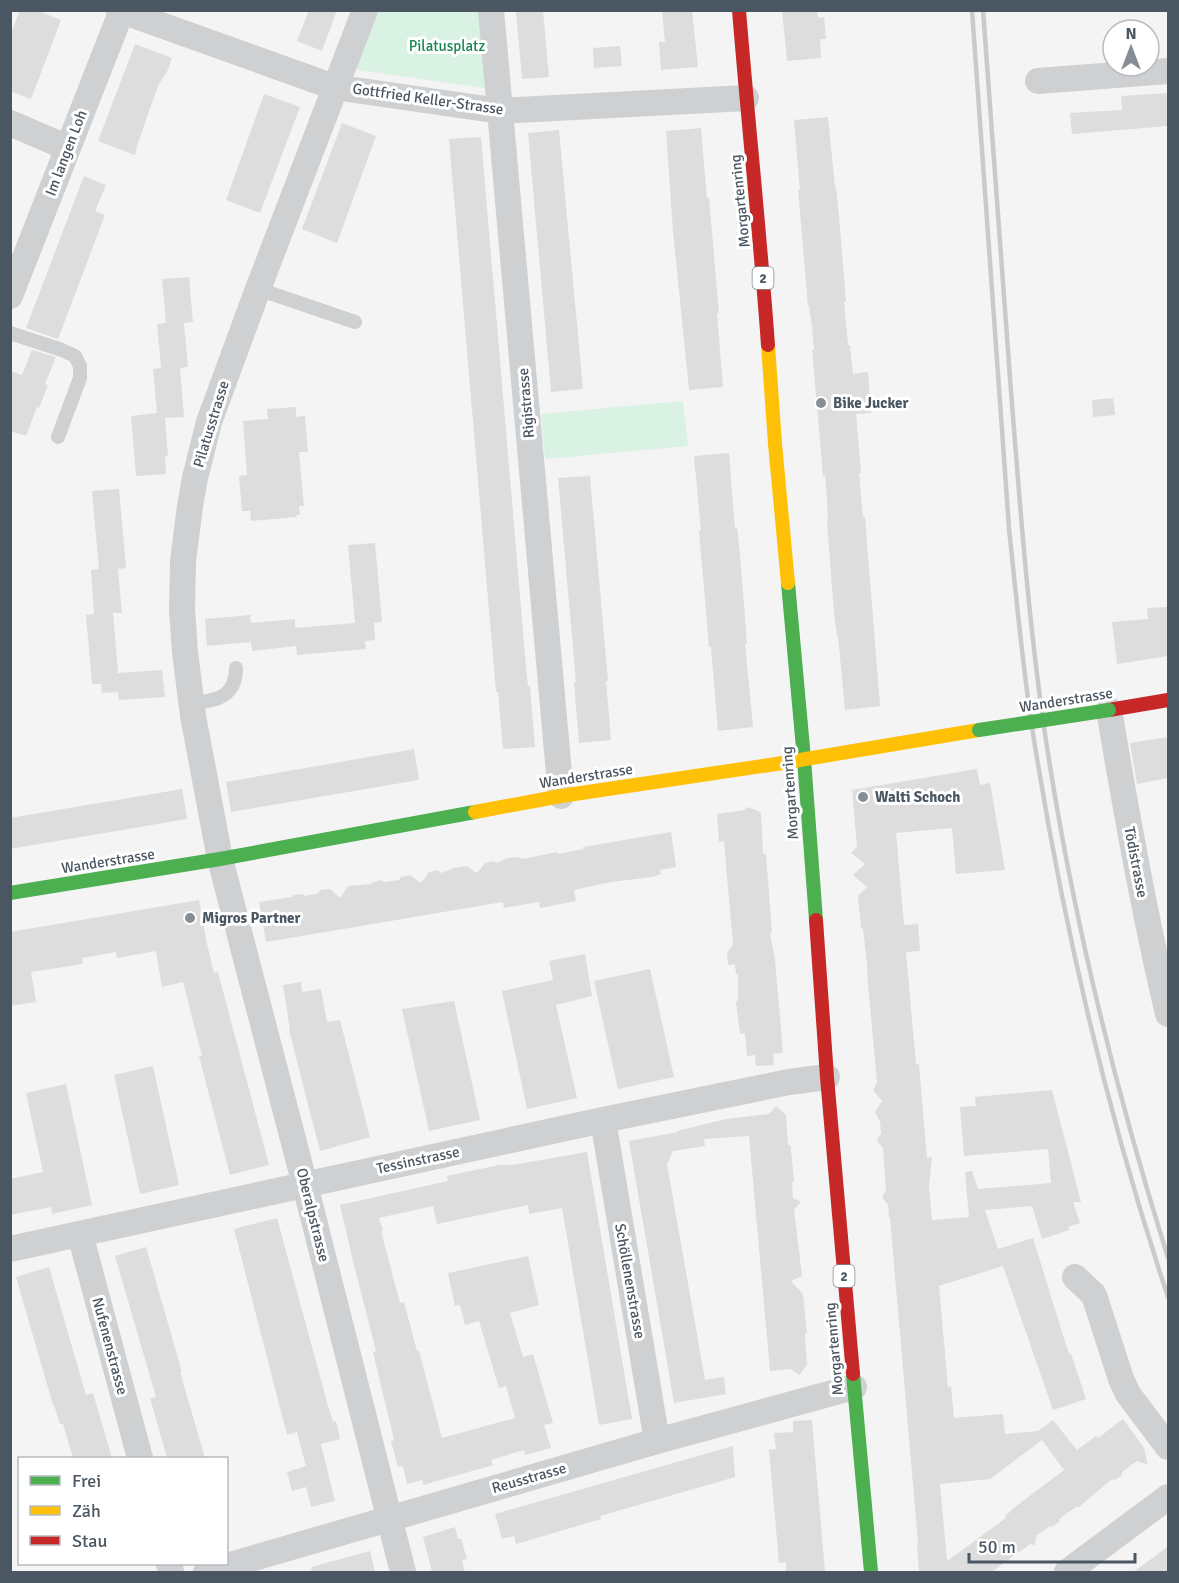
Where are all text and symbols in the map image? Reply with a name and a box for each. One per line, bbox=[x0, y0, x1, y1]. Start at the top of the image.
north arrow bbox=[1101, 18, 1161, 78]
text: N bbox=[1125, 24, 1137, 44]
park label: Pilatusplatz bbox=[409, 37, 486, 55]
street label: Gottfried Keller-Strasse bbox=[351, 79, 505, 119]
street label: Im langen Loh bbox=[41, 108, 91, 198]
street label: Morgartenring bbox=[726, 154, 754, 248]
road number: 2 bbox=[752, 267, 774, 289]
street label: Rigistrasse bbox=[514, 367, 538, 439]
street label: Pilatusstrasse bbox=[189, 378, 233, 470]
place label: Bike Jucker bbox=[833, 394, 908, 412]
marker: Bike Jucker bbox=[814, 396, 828, 410]
street label: Wanderstrasse bbox=[1018, 684, 1114, 716]
street label: Morgartenring bbox=[778, 746, 802, 840]
street label: Wanderstrasse bbox=[538, 760, 634, 792]
place label: Walti Schoch bbox=[875, 788, 960, 806]
marker: Walti Schoch bbox=[856, 790, 870, 804]
street label: Tödistrasse bbox=[1120, 825, 1152, 899]
street label: Wanderstrasse bbox=[60, 845, 156, 877]
place label: Migros Partner bbox=[202, 909, 301, 927]
marker: Migros Partner bbox=[183, 911, 197, 925]
street label: Tessinstrasse bbox=[375, 1142, 461, 1178]
street label: Oberalpstrasse bbox=[293, 1166, 333, 1264]
street label: Schöllenenstrasse bbox=[611, 1222, 649, 1340]
road number: 2 bbox=[834, 1265, 854, 1287]
street label: Nufenenstrasse bbox=[88, 1295, 132, 1397]
street label: Morgartenring bbox=[821, 1302, 847, 1396]
legend bbox=[18, 1457, 228, 1565]
street label: Reusstrasse bbox=[490, 1459, 568, 1497]
text: Frei bbox=[72, 1470, 101, 1492]
text: Zäh bbox=[72, 1500, 101, 1522]
scale bar bbox=[969, 1526, 1136, 1564]
text: Stau bbox=[72, 1530, 107, 1552]
text: 50 m bbox=[978, 1536, 1016, 1558]

